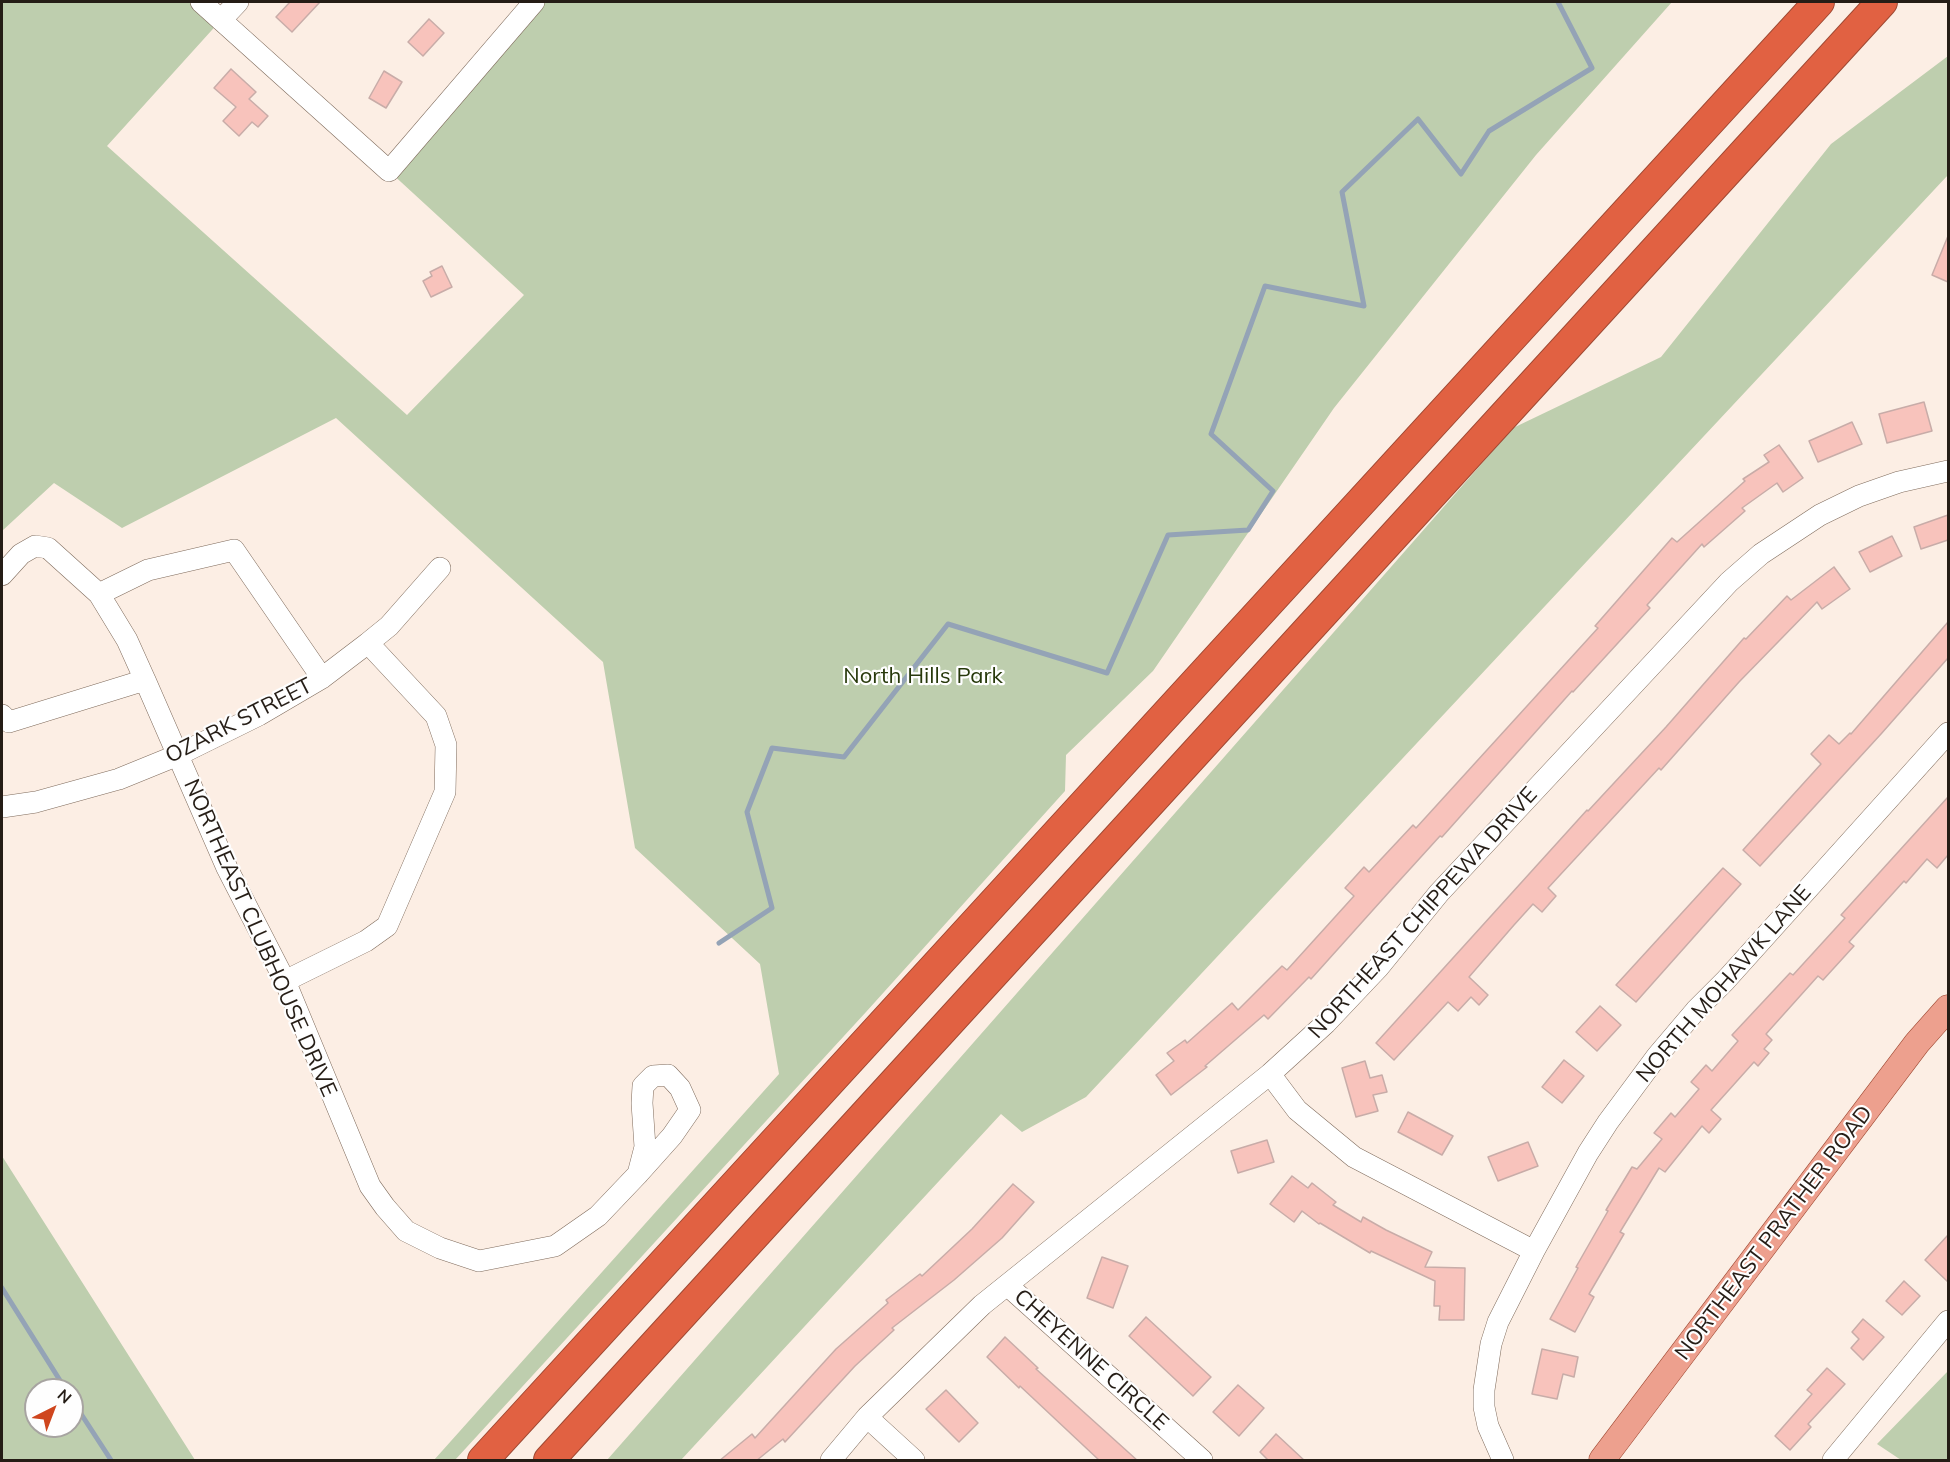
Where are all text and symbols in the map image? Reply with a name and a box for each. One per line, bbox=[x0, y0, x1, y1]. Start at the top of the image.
park label: North Hills Park bbox=[843, 663, 1003, 689]
street label: OZARK STREET bbox=[161, 673, 317, 769]
street label: NORTHEAST CLUBHOUSE DRIVE bbox=[178, 775, 342, 1101]
street label: NORTHEAST CHIPPEWA DRIVE bbox=[1303, 782, 1543, 1044]
street label: NORTH MOHAWK LANE bbox=[1631, 880, 1817, 1088]
street label: NORTHEAST PRATHER ROAD bbox=[1670, 1101, 1878, 1365]
street label: CHEYENNE CIRCLE bbox=[1008, 1284, 1174, 1436]
north arrow bbox=[24, 1378, 84, 1438]
text: N bbox=[54, 1385, 76, 1408]

